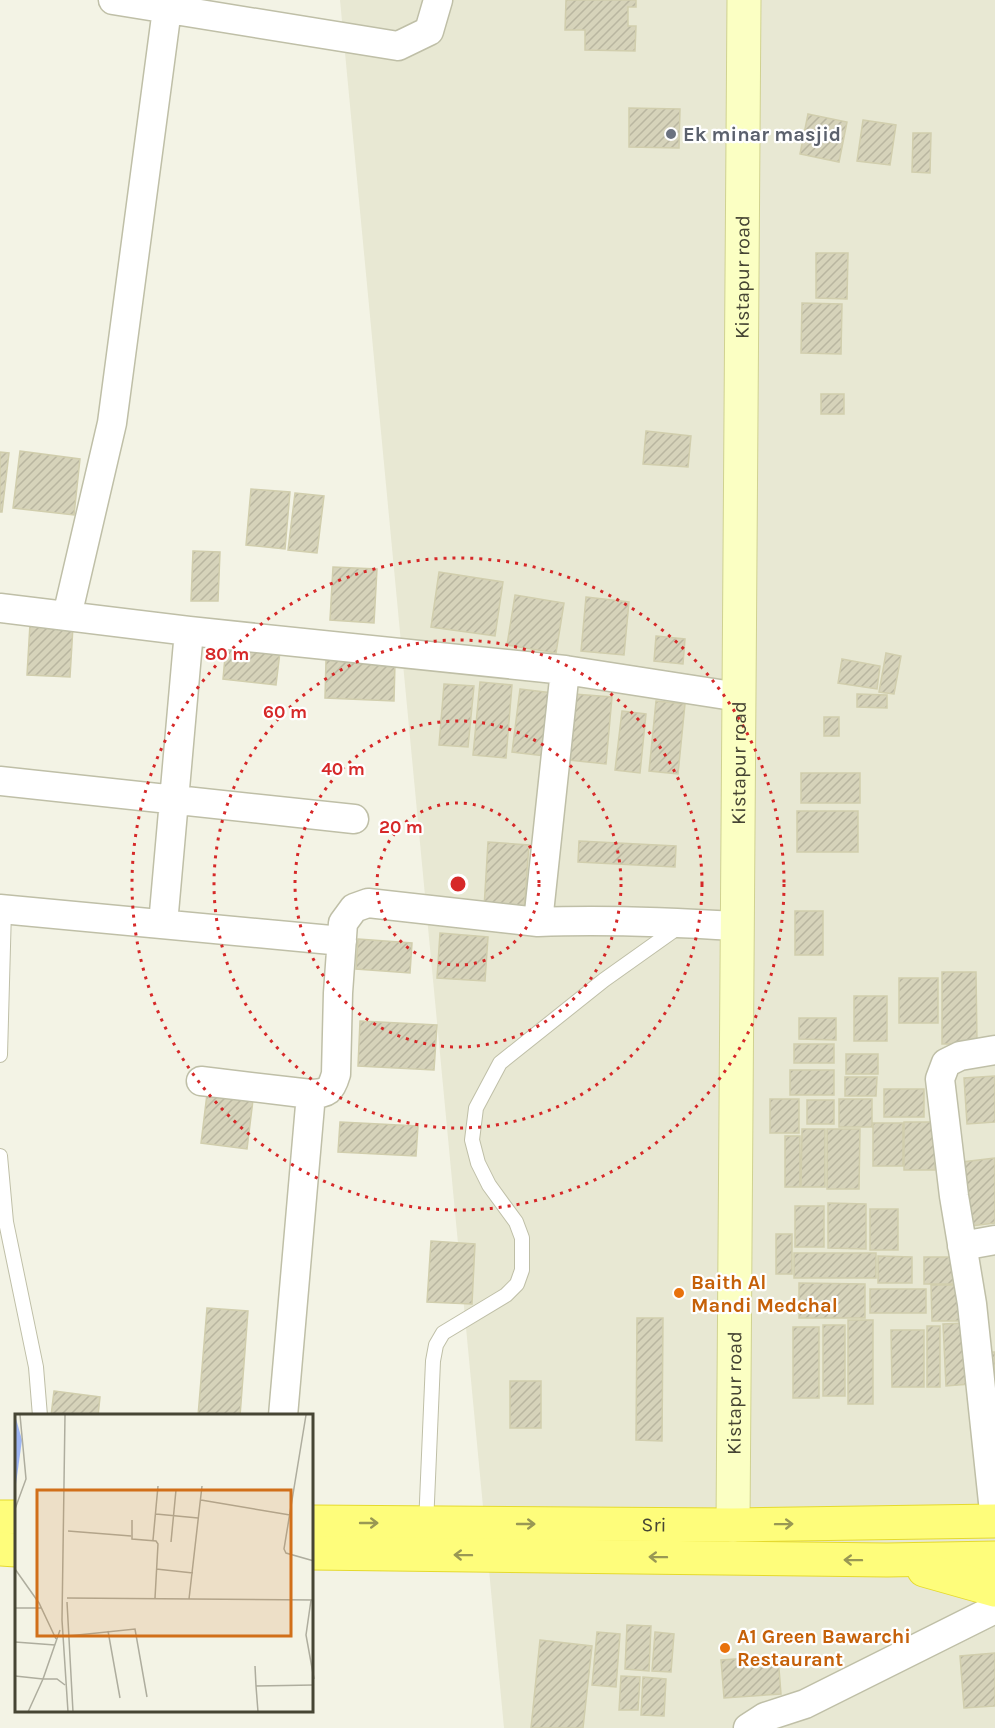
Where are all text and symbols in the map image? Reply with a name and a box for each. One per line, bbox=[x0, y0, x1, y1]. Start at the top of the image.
place label: Ek minar masjid bbox=[683, 123, 841, 146]
marker: Ek minar masjid bbox=[664, 127, 678, 141]
street label: Kistapur road bbox=[731, 215, 754, 339]
text: 80 m bbox=[205, 643, 249, 665]
text: 60 m bbox=[263, 701, 307, 723]
street label: Kistapur road bbox=[727, 701, 751, 825]
text: 40 m bbox=[321, 758, 365, 780]
text: 20 m bbox=[379, 816, 423, 838]
centre of rings bbox=[448, 874, 468, 894]
place label: Baith Al Mandi Medchal bbox=[691, 1271, 838, 1317]
marker: Baith Al Mandi Medchal bbox=[672, 1286, 686, 1300]
street label: Kistapur road bbox=[723, 1331, 746, 1455]
inset map bbox=[15, 1414, 314, 1713]
street label: Sri bbox=[641, 1513, 667, 1537]
one-way arrow bbox=[358, 1517, 378, 1529]
one-way arrow bbox=[516, 1518, 536, 1530]
one-way arrow bbox=[774, 1518, 794, 1530]
one-way arrow bbox=[453, 1549, 473, 1561]
one-way arrow bbox=[648, 1552, 668, 1563]
one-way arrow bbox=[843, 1554, 863, 1566]
place label: A1 Green Bawarchi Restaurant bbox=[737, 1625, 911, 1671]
marker: A1 Green Bawarchi Restaurant bbox=[718, 1641, 732, 1655]

